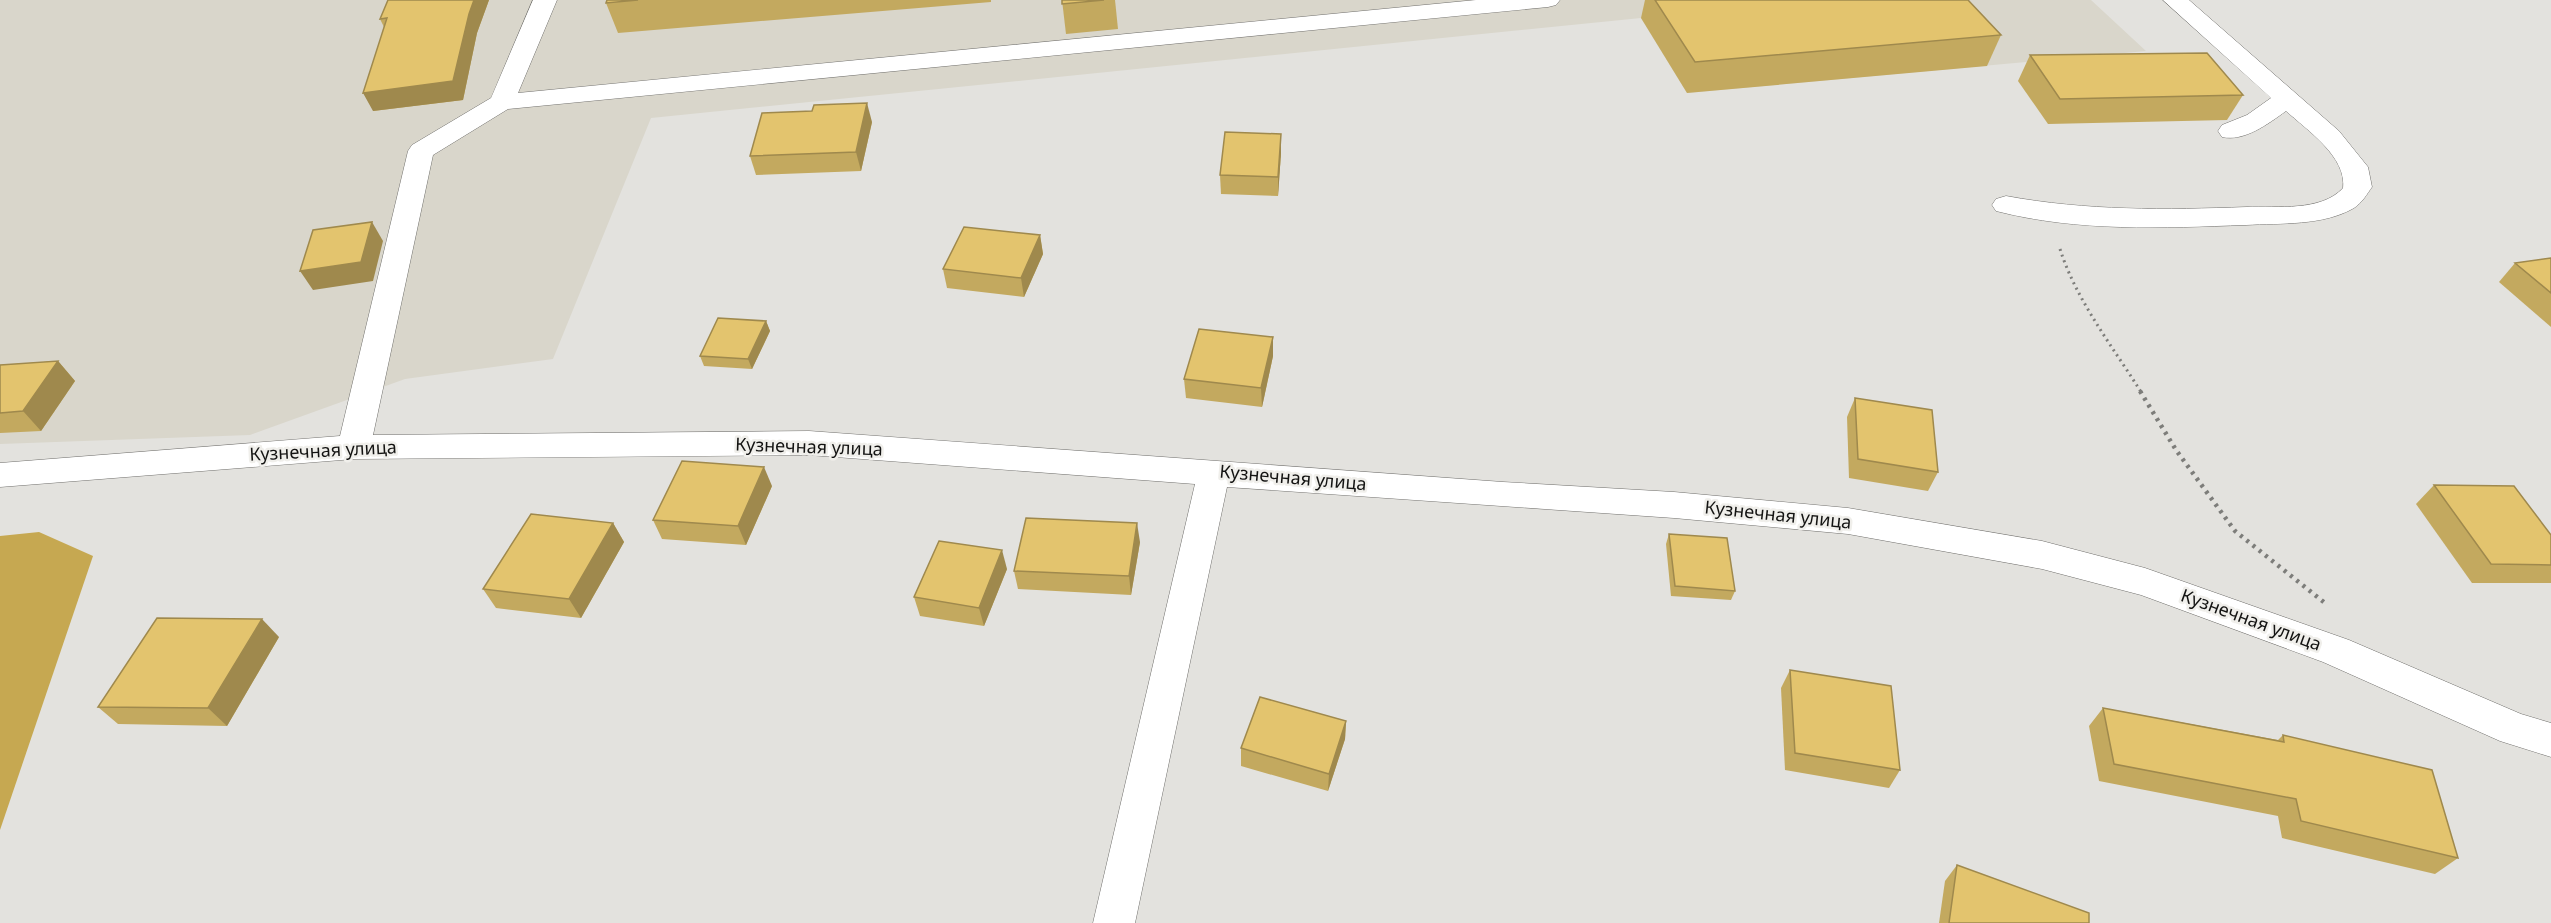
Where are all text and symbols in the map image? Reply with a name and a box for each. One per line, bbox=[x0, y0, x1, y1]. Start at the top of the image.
street label: Кузнечная улица bbox=[735, 431, 883, 461]
street label: Кузнечная улица bbox=[249, 434, 397, 466]
street label: Кузнечная улица bbox=[1219, 459, 1368, 495]
street label: Кузнечная улица bbox=[1703, 494, 1853, 534]
street label: Кузнечная улица bbox=[2178, 583, 2325, 656]

